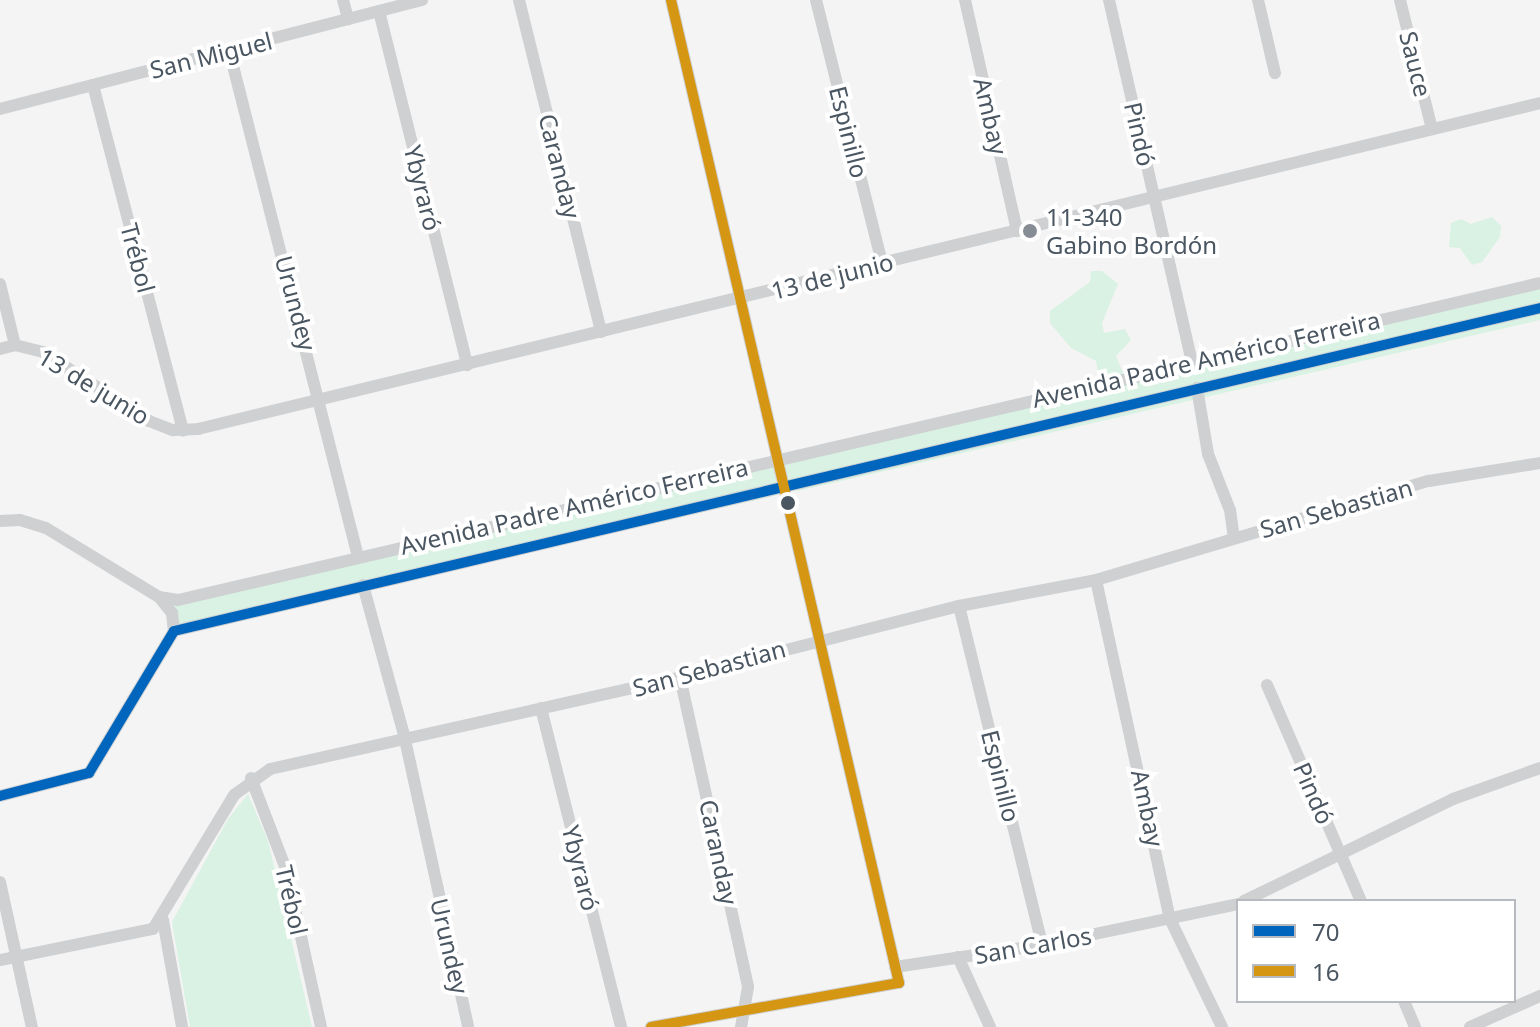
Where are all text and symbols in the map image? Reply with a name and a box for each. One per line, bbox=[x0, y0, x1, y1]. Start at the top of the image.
street label: San Miguel bbox=[147, 26, 275, 84]
street label: Sauce bbox=[1394, 28, 1438, 100]
street label: Ambay bbox=[968, 75, 1014, 157]
street label: Espinillo bbox=[824, 83, 874, 181]
street label: Pindó bbox=[1119, 99, 1161, 169]
street label: Caranday bbox=[533, 111, 587, 221]
street label: Ybyraró bbox=[399, 142, 447, 234]
place label: 11-340 Gabino Bordón bbox=[1046, 203, 1217, 259]
street label: Trébol bbox=[115, 220, 161, 296]
marker: 11-340 Gabino Bordón bbox=[1021, 222, 1039, 240]
street label: 13 de junio bbox=[768, 247, 896, 305]
street label: Urundey bbox=[270, 252, 322, 354]
street label: Avenida Padre Américo Ferreira bbox=[1029, 305, 1383, 413]
street label: 13 de junio bbox=[33, 342, 155, 430]
street label: Avenida Padre Américo Ferreira bbox=[397, 452, 751, 560]
street label: San Sebastian bbox=[1256, 472, 1416, 544]
unlabelled marker bbox=[780, 495, 796, 511]
street label: San Sebastian bbox=[629, 634, 789, 702]
street label: Espinillo bbox=[976, 727, 1026, 825]
street label: Pindó bbox=[1288, 758, 1340, 828]
street label: Ambay bbox=[1126, 767, 1170, 849]
street label: Caranday bbox=[694, 797, 744, 907]
street label: Ybyraró bbox=[557, 822, 605, 914]
street label: Trébol bbox=[270, 862, 314, 938]
street label: Urundey bbox=[425, 895, 475, 997]
legend bbox=[1236, 899, 1516, 1003]
text: 70 bbox=[1312, 915, 1339, 948]
street label: San Carlos bbox=[972, 921, 1094, 969]
text: 16 bbox=[1312, 955, 1339, 988]

